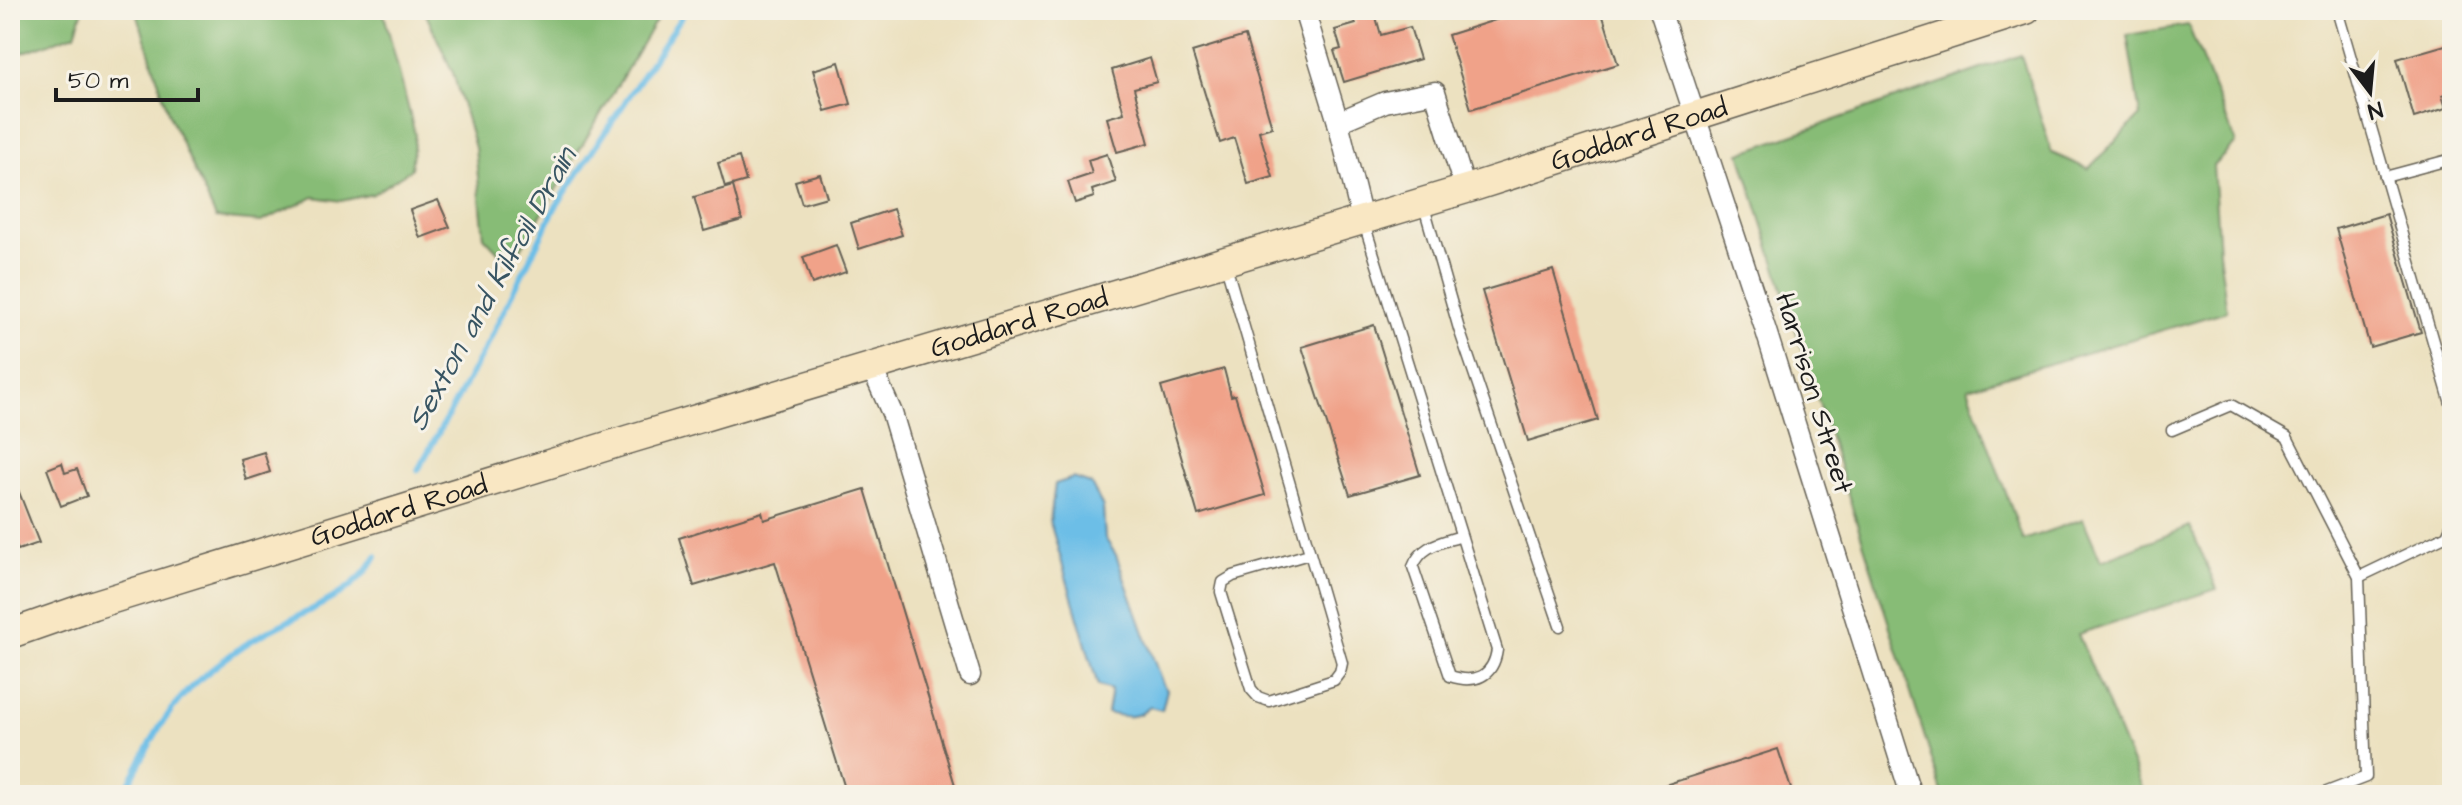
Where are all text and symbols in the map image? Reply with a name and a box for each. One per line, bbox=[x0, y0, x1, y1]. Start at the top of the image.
scale bar bbox=[56, 52, 198, 102]
north arrow bbox=[2330, 52, 2410, 132]
text: 50 m bbox=[68, 64, 129, 98]
street label: Goddard Road bbox=[1546, 87, 1732, 180]
text: N bbox=[2364, 93, 2386, 127]
water label: Sexton and Kilfoil Drain bbox=[397, 137, 589, 438]
street label: Goddard Road bbox=[926, 278, 1112, 368]
street label: Harrison Street bbox=[1765, 288, 1863, 499]
street label: Goddard Road bbox=[305, 465, 492, 556]

